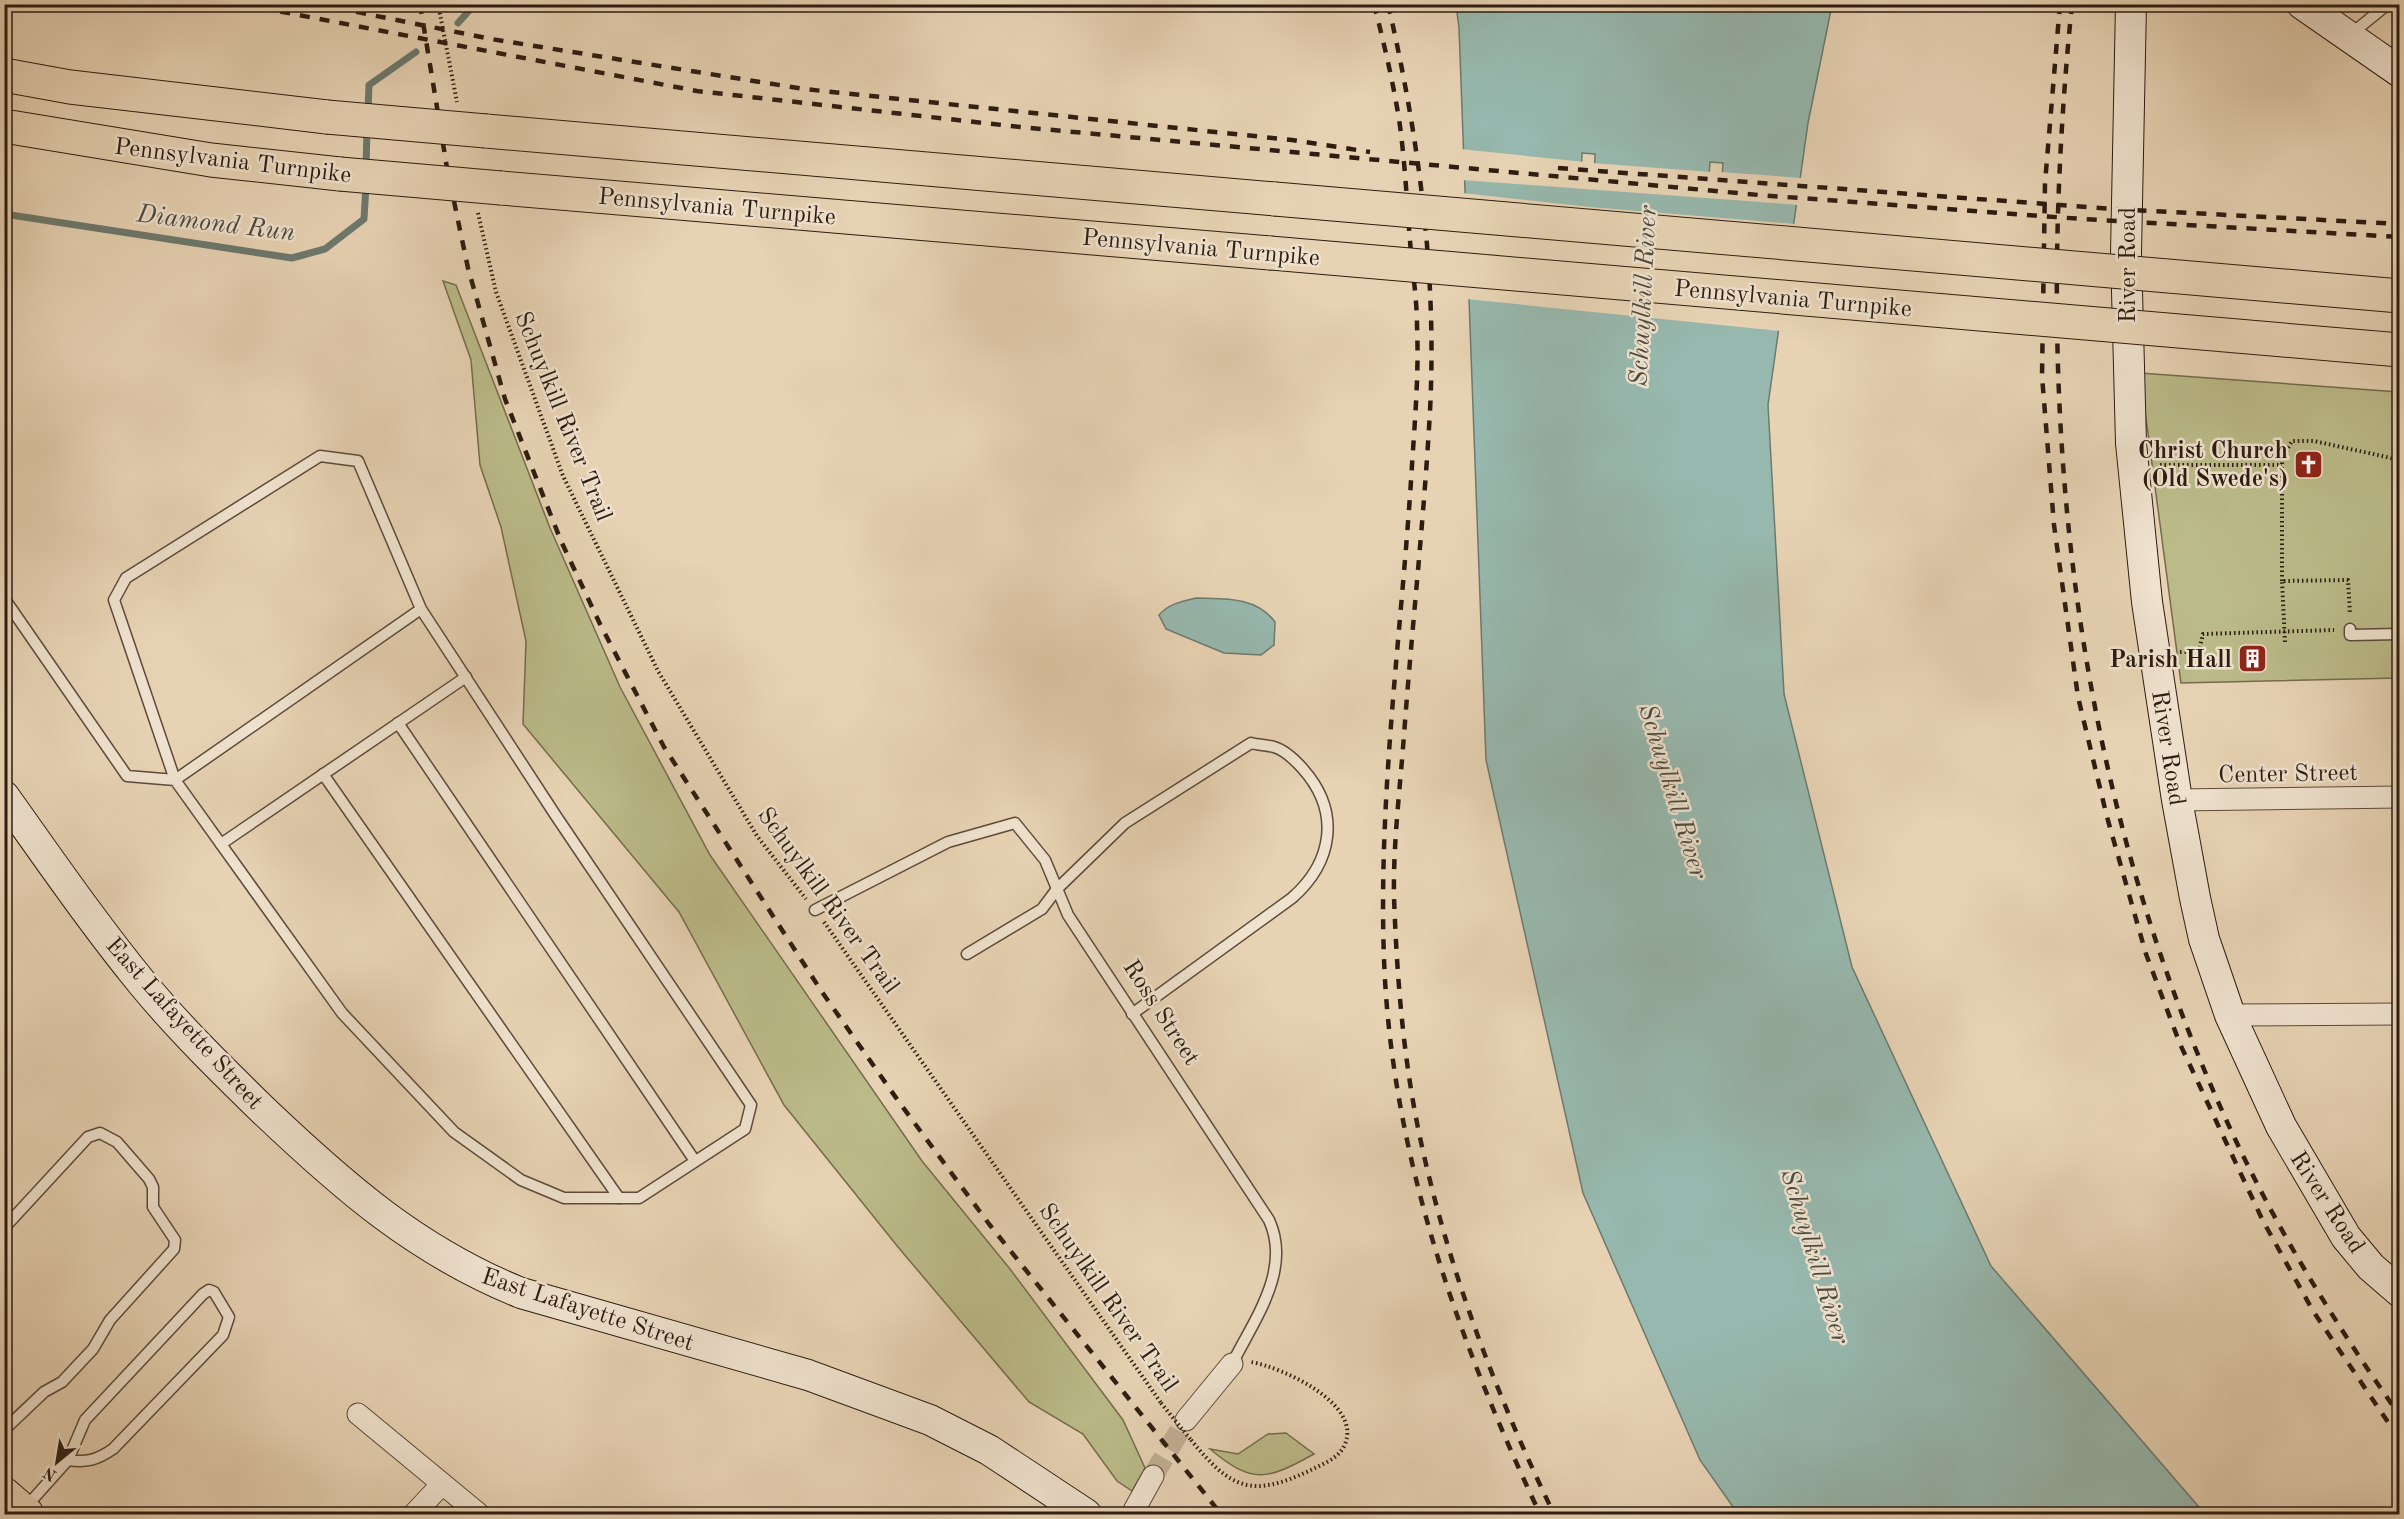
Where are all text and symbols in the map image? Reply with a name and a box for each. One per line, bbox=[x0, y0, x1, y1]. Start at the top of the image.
street label: Pennsylvania Turnpike bbox=[113, 136, 353, 188]
street label: Pennsylvania Turnpike bbox=[597, 186, 837, 230]
water label: Diamond Run bbox=[134, 201, 297, 247]
water label: Schuylkill River bbox=[1626, 204, 1662, 387]
street label: River Road bbox=[2117, 207, 2141, 323]
street label: Pennsylvania Turnpike bbox=[1081, 227, 1321, 271]
street label: Pennsylvania Turnpike bbox=[1673, 278, 1913, 322]
street label: Schuylkill River Trail bbox=[509, 309, 615, 525]
place label: Christ Church (Old Swede's) bbox=[2138, 440, 2288, 492]
church icon: Christ Church (Old Swede's) bbox=[2293, 448, 2325, 480]
building icon: Parish Hall bbox=[2237, 643, 2269, 675]
place label: Parish Hall bbox=[2109, 649, 2232, 673]
street label: River Road bbox=[2146, 689, 2188, 808]
water label: Schuylkill River bbox=[1633, 701, 1711, 883]
street label: Center Street bbox=[2218, 762, 2358, 788]
street label: Schuylkill River Trail bbox=[752, 804, 903, 999]
street label: East Lafayette Street bbox=[100, 934, 267, 1115]
street label: Ross Street bbox=[1118, 956, 1203, 1070]
street label: River Road bbox=[2285, 1148, 2368, 1258]
water label: Schuylkill River bbox=[1775, 1166, 1853, 1348]
street label: Schuylkill River Trail bbox=[1033, 1200, 1181, 1397]
street label: East Lafayette Street bbox=[478, 1265, 697, 1357]
north arrow bbox=[27, 1432, 87, 1492]
text: N bbox=[41, 1463, 60, 1483]

